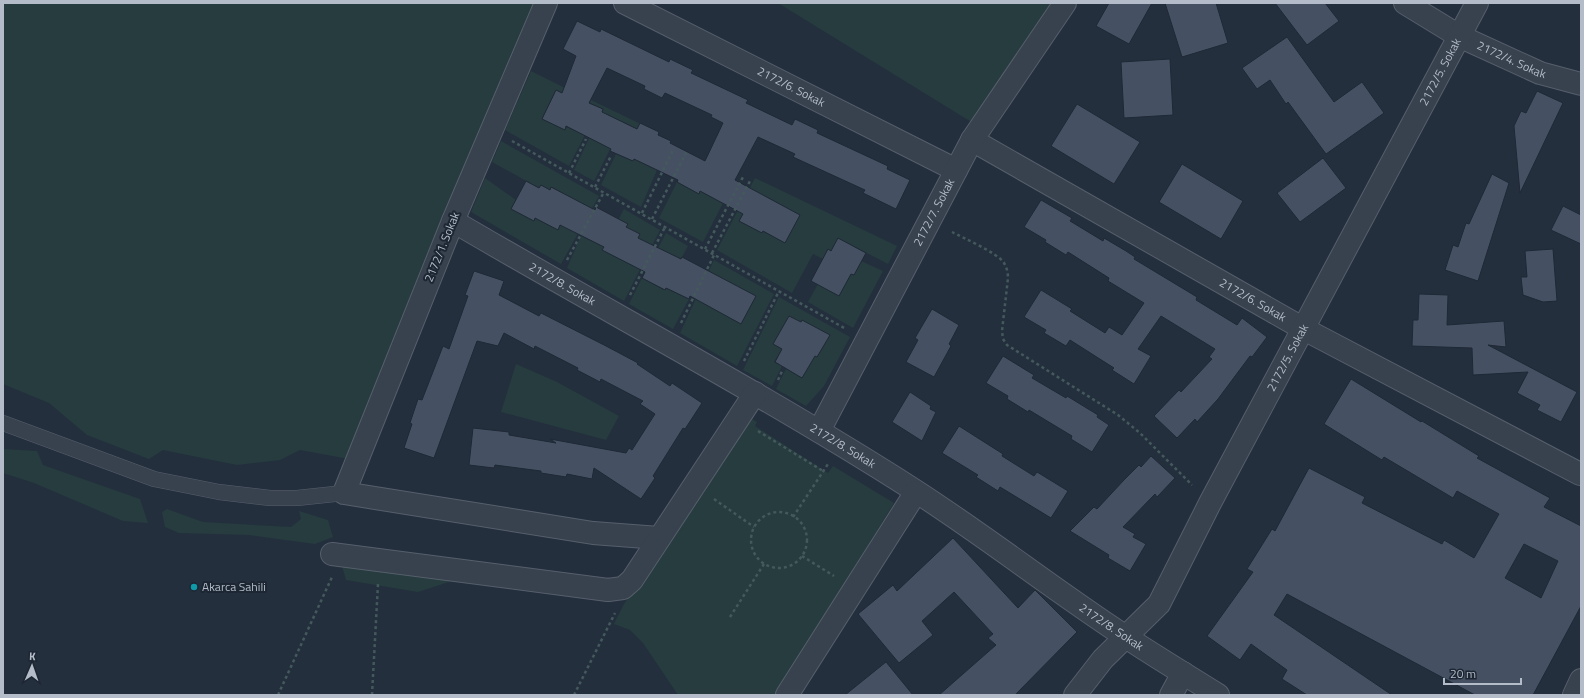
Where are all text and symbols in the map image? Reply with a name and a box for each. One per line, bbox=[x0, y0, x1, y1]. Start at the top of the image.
street label: 2172/5. Sokak bbox=[1414, 34, 1466, 109]
street label: 2172/4. Sokak bbox=[1474, 35, 1548, 83]
street label: 2172/6. Sokak bbox=[754, 61, 829, 112]
street label: 2172/7. Sokak bbox=[908, 175, 959, 249]
street label: 2172/1. Sokak bbox=[419, 209, 464, 285]
street label: 2172/8. Sokak bbox=[525, 257, 600, 310]
street label: 2172/6. Sokak bbox=[1216, 273, 1290, 326]
street label: 2172/5. Sokak bbox=[1261, 320, 1313, 395]
street label: 2172/8. Sokak bbox=[806, 418, 880, 473]
place label: Akarca Sahili bbox=[202, 577, 266, 596]
marker: Akarca Sahili bbox=[189, 582, 199, 592]
street label: 2172/8. Sokak bbox=[1075, 598, 1148, 655]
north arrow bbox=[12, 646, 52, 686]
text: K bbox=[29, 648, 36, 664]
scale bar bbox=[1444, 660, 1521, 686]
text: 20 m bbox=[1450, 664, 1476, 683]

